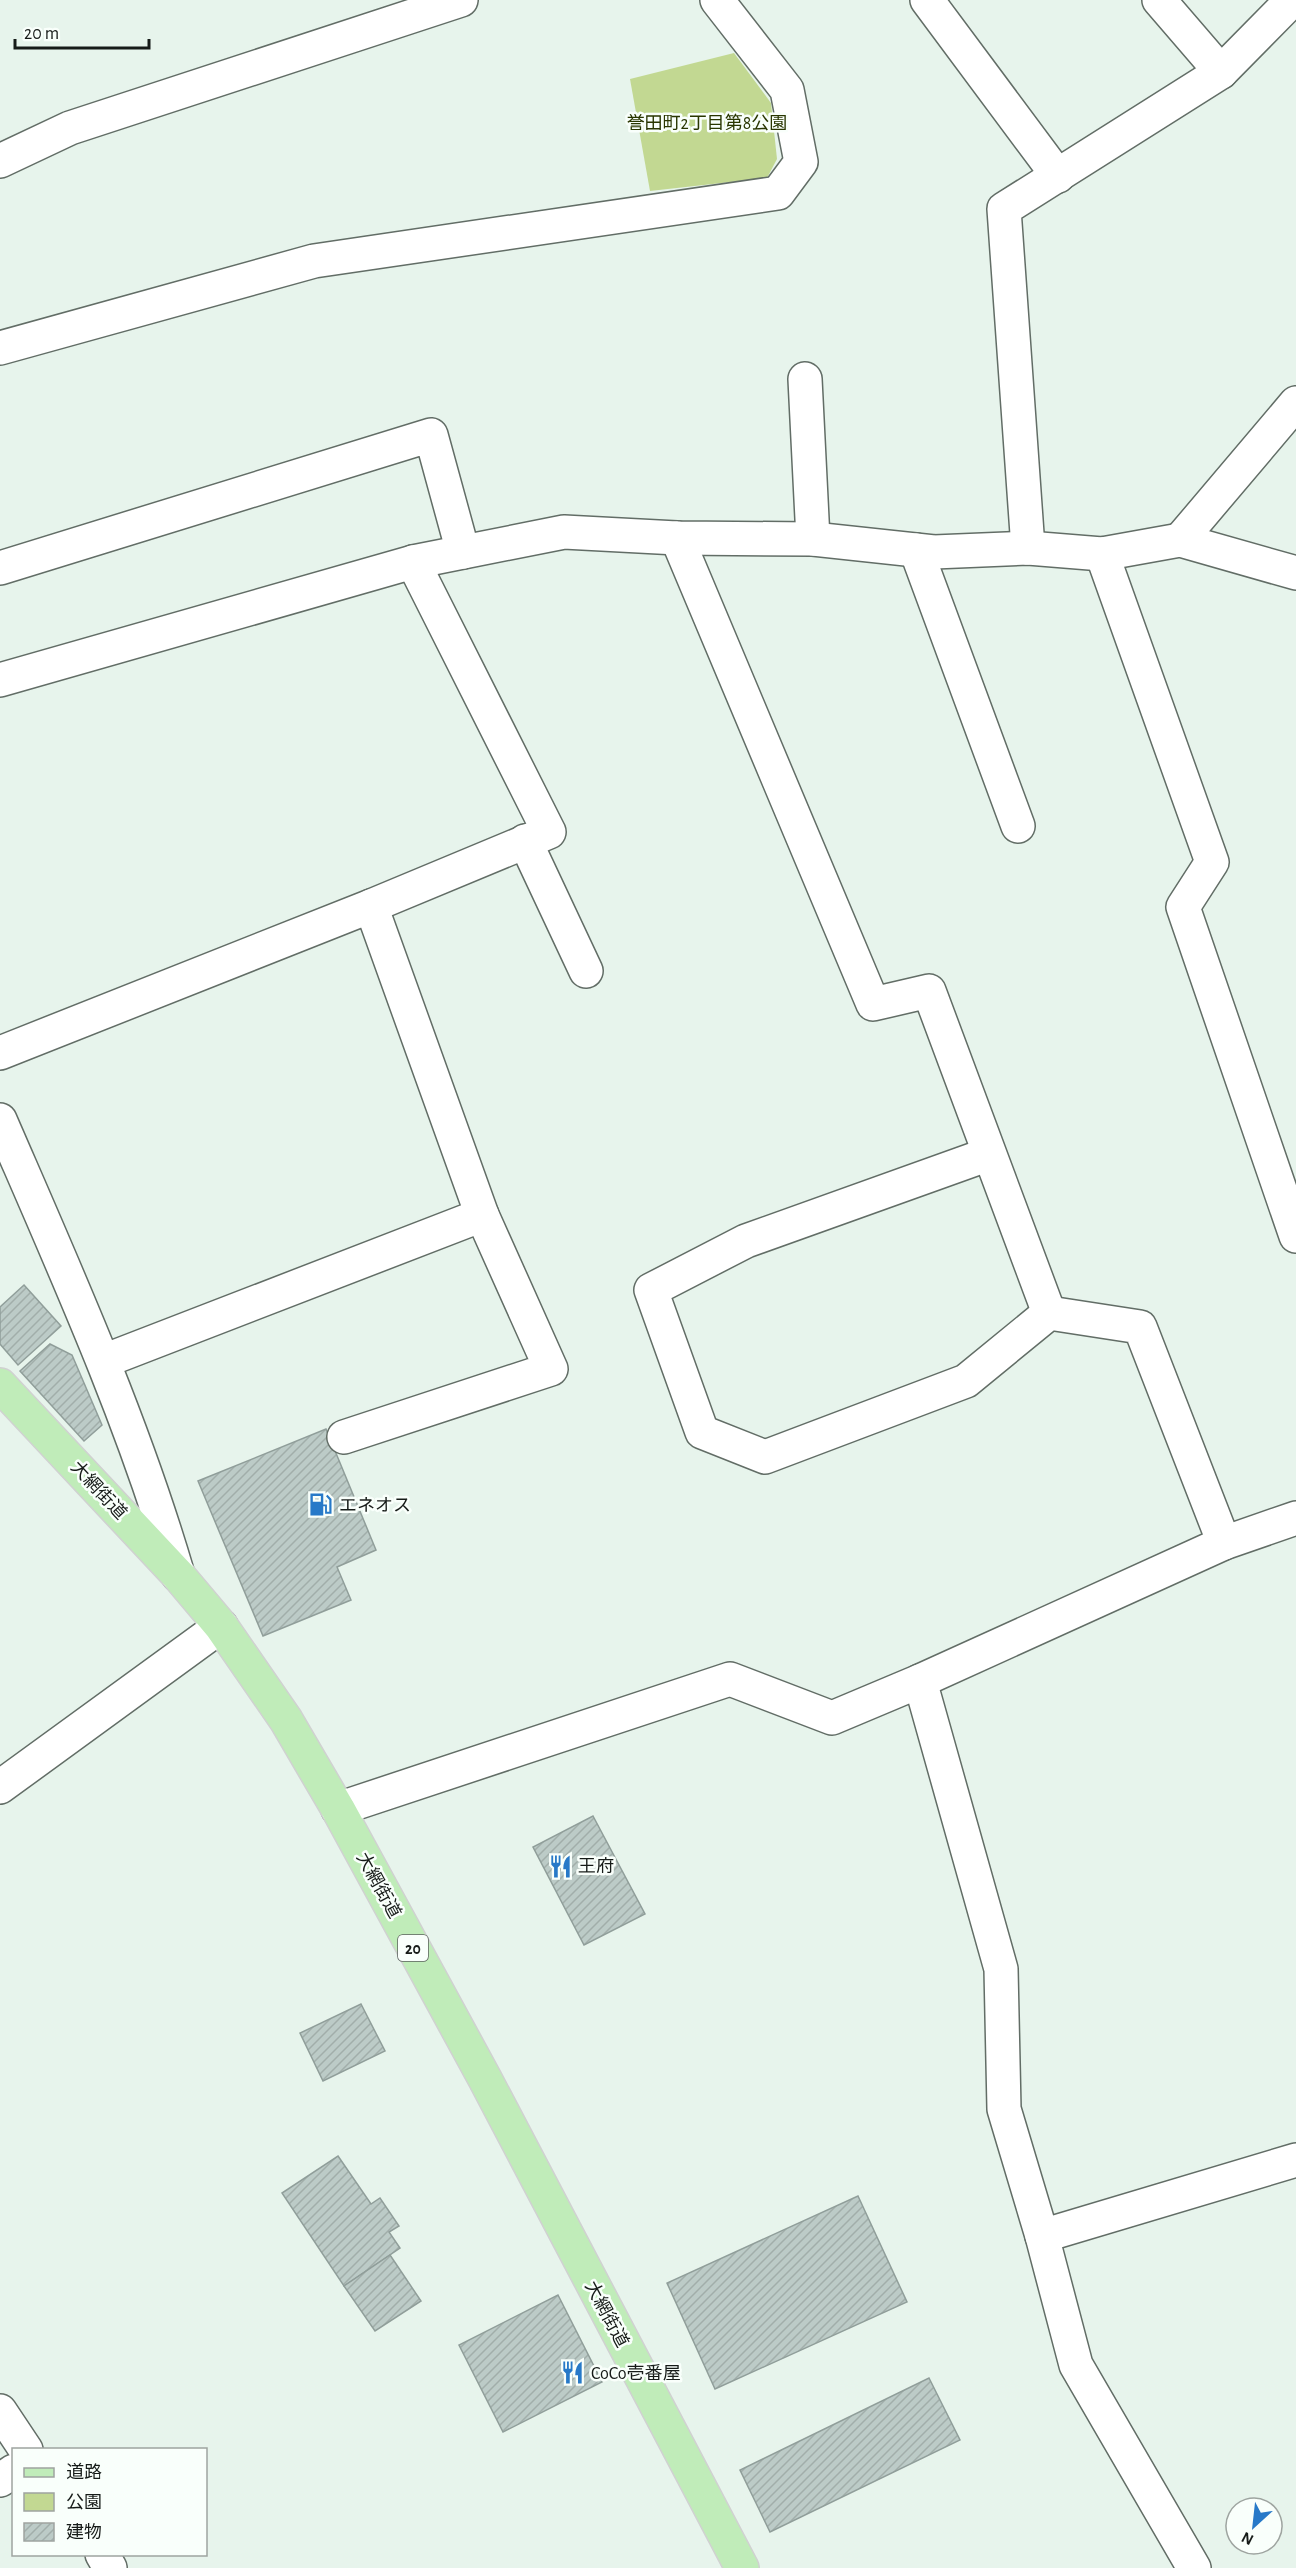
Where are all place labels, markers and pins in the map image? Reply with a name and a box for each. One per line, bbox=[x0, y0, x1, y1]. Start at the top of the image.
fuel station icon: エネオス bbox=[308, 1492, 334, 1518]
place label: エネオス bbox=[339, 1497, 411, 1515]
restaurant icon: 王府 bbox=[547, 1853, 573, 1879]
place label: 王府 bbox=[578, 1857, 614, 1876]
restaurant icon: CoCo壱番屋 bbox=[560, 2360, 586, 2386]
place label: CoCo壱番屋 bbox=[591, 2364, 681, 2383]

